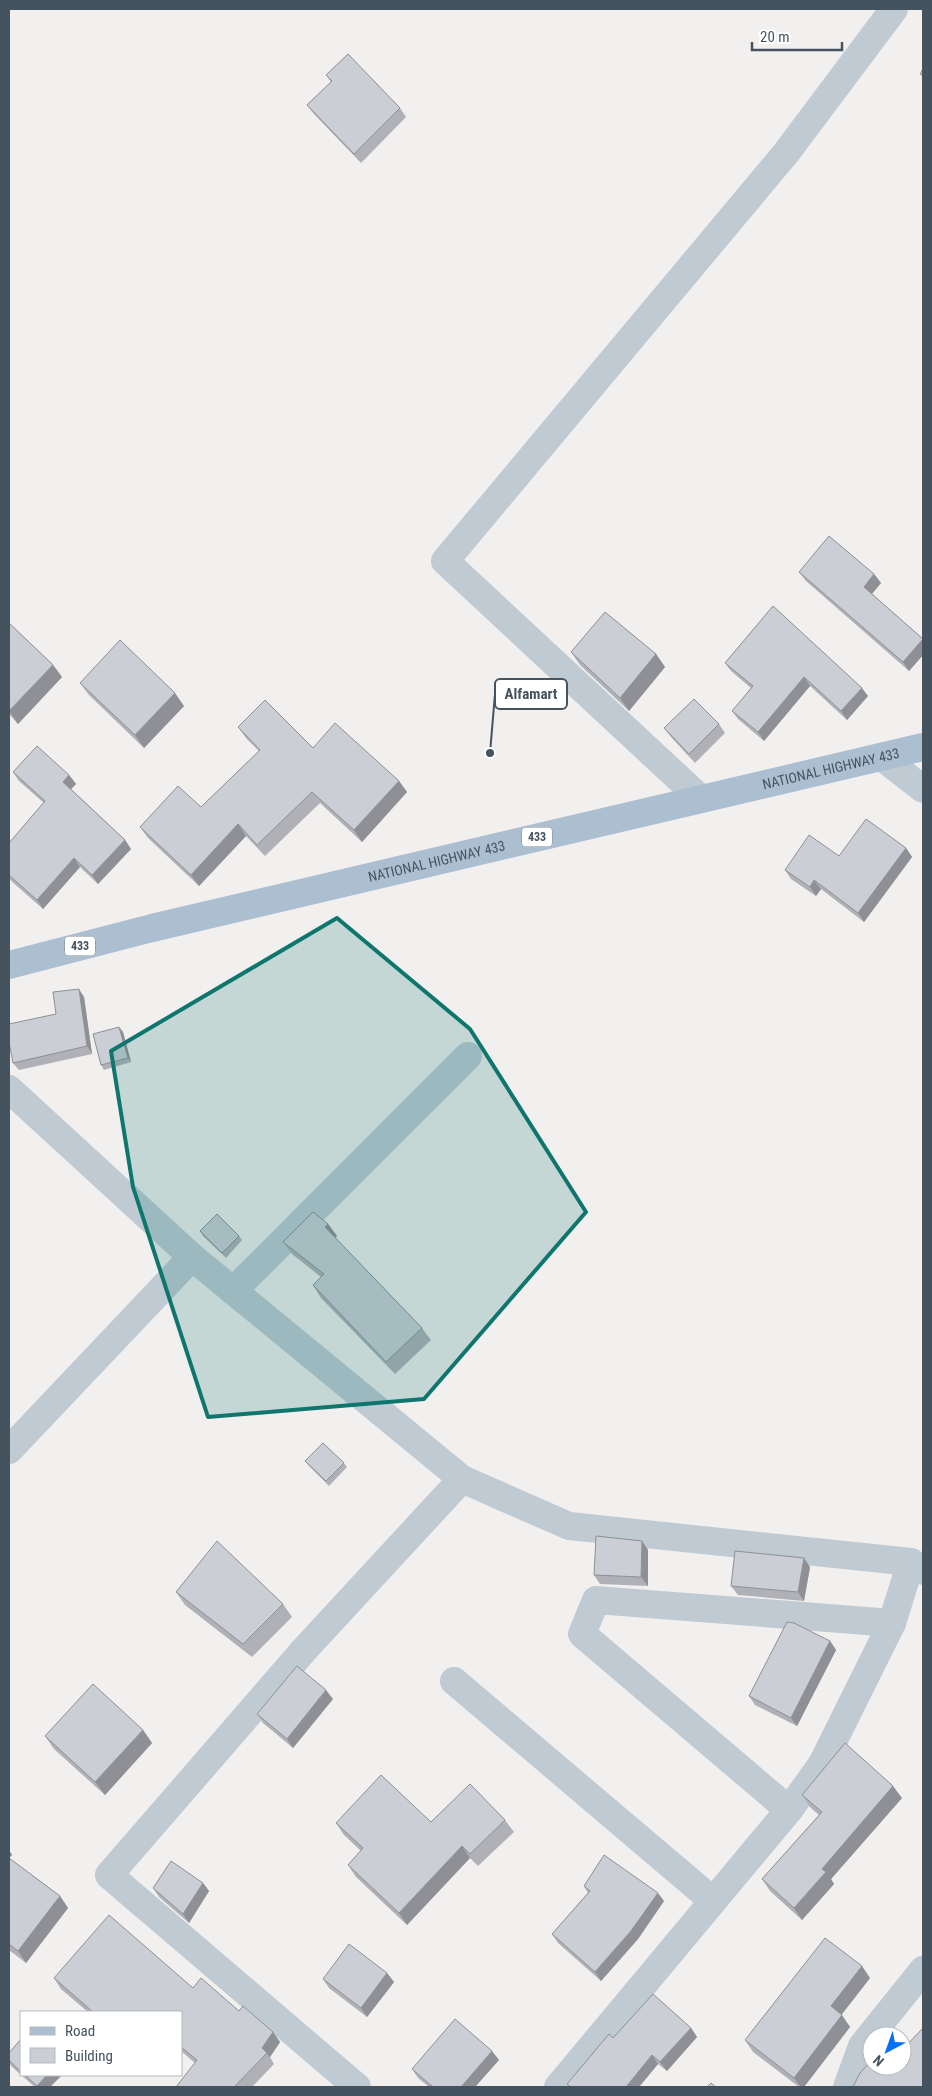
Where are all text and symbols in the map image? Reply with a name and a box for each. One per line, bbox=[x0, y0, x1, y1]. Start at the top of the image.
scale bar bbox=[752, 20, 842, 52]
text: 20 m bbox=[760, 28, 790, 46]
callout: Alfamart bbox=[495, 679, 567, 709]
text: Alfamart bbox=[505, 685, 558, 703]
street label: NATIONAL HIGHWAY 433 bbox=[761, 745, 901, 792]
road number: 433 bbox=[522, 828, 552, 846]
street label: NATIONAL HIGHWAY 433 bbox=[366, 837, 507, 885]
road number: 433 bbox=[65, 936, 95, 956]
legend bbox=[20, 2011, 182, 2076]
text: Road bbox=[65, 2022, 95, 2040]
north arrow bbox=[862, 2026, 912, 2076]
text: Building bbox=[65, 2047, 113, 2065]
text: N bbox=[870, 2052, 887, 2070]

